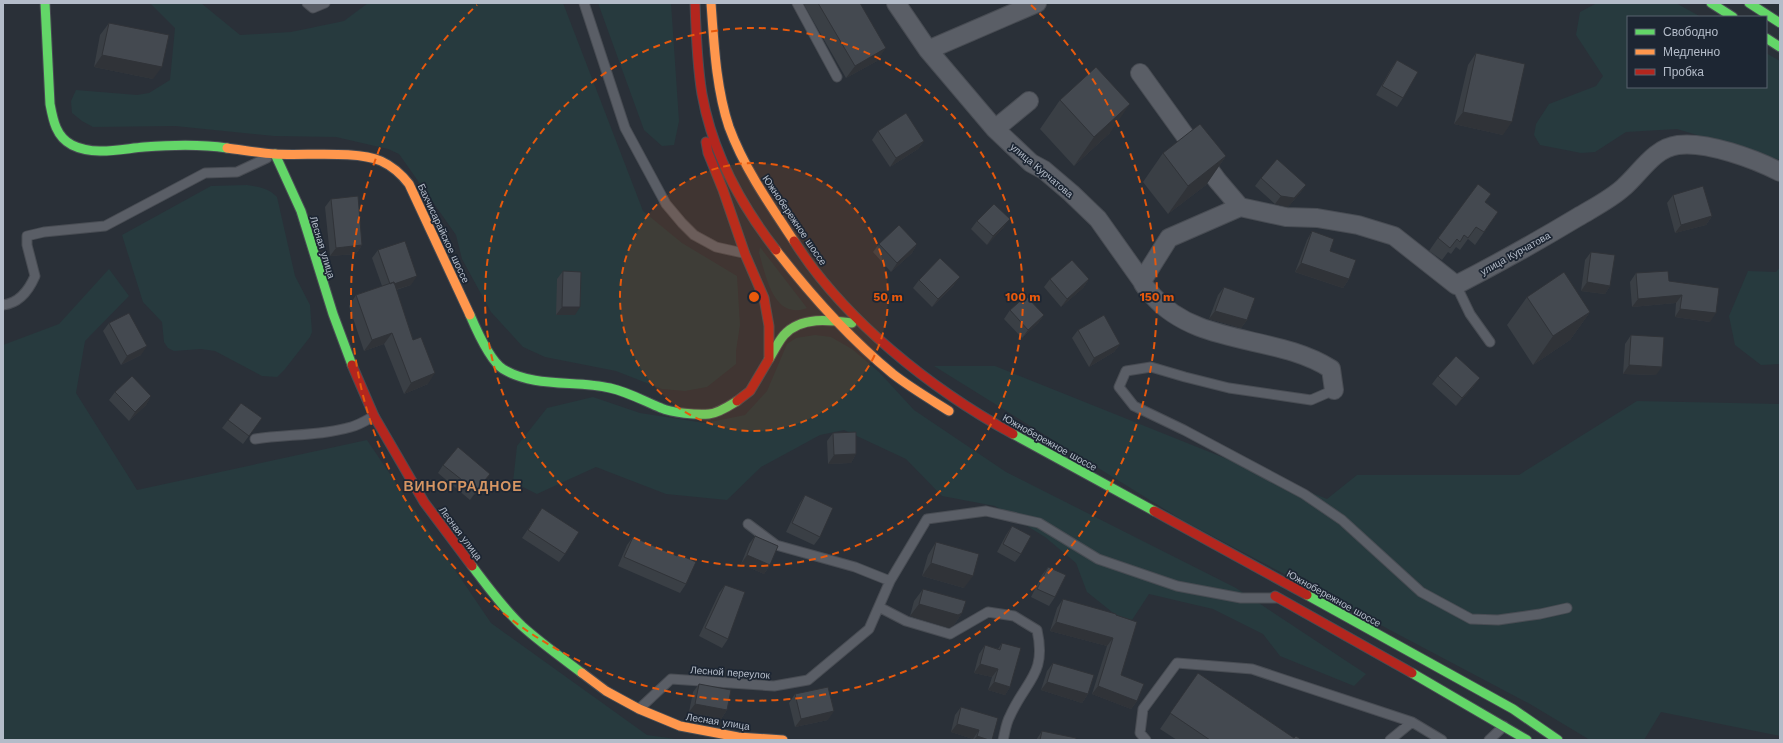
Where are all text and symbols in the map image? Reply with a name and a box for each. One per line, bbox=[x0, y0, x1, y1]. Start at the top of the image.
legend bbox=[1627, 16, 1767, 88]
text: Свободно bbox=[1663, 25, 1718, 39]
text: Медленно bbox=[1663, 45, 1720, 59]
text: Пробка bbox=[1663, 65, 1704, 79]
street label: улица Курчатова bbox=[1008, 141, 1076, 200]
street label: Южнобережное шоссе bbox=[760, 173, 829, 268]
street label: Бахчисарайское шоссе bbox=[416, 182, 472, 285]
street label: Лесная улица bbox=[308, 215, 337, 280]
street label: улица Курчатова bbox=[1478, 229, 1553, 277]
centre of rings bbox=[747, 290, 761, 304]
text: 50 m bbox=[873, 290, 903, 304]
text: 100 m bbox=[1005, 290, 1041, 304]
text: 150 m bbox=[1140, 290, 1174, 304]
street label: Южнобережное шоссе bbox=[1001, 412, 1099, 473]
district label: ВИНОГРАДНОЕ bbox=[403, 478, 523, 494]
street label: Лесная улица bbox=[437, 504, 485, 563]
street label: Южнобережное шоссе bbox=[1285, 568, 1383, 629]
street label: Лесной переулок bbox=[690, 664, 771, 681]
street label: Лесная улица bbox=[685, 711, 751, 732]

